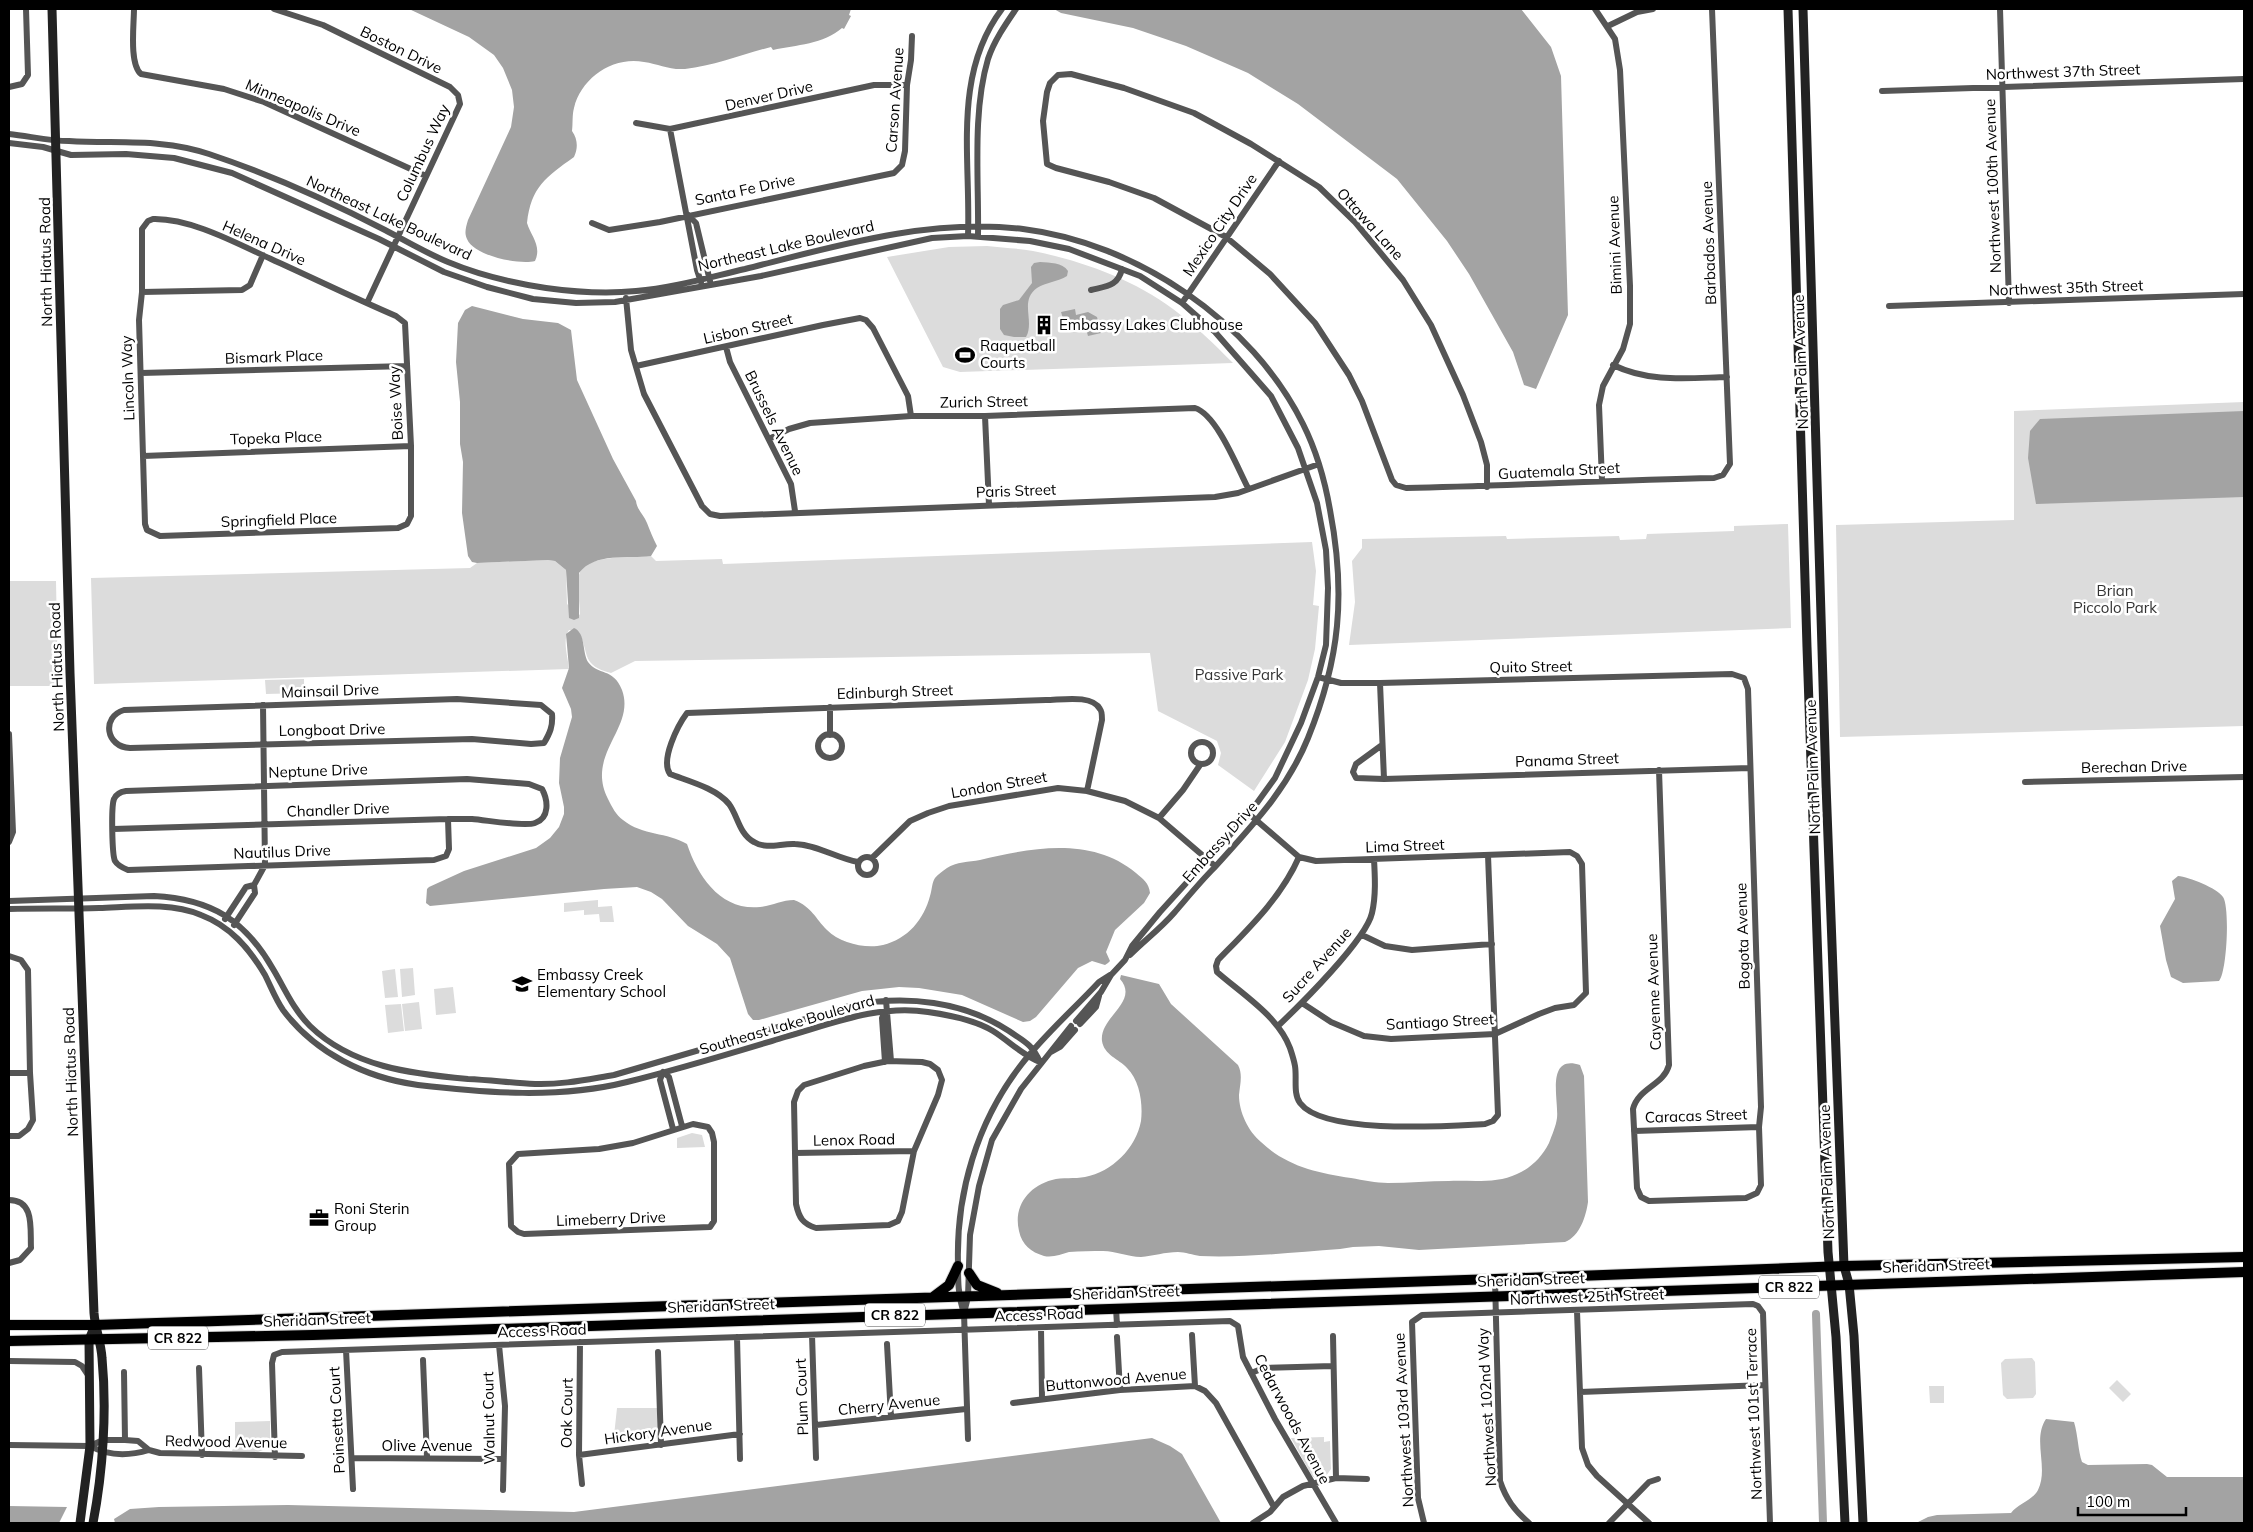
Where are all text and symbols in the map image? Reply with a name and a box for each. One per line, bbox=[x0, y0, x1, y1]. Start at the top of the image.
street label: Boston Drive bbox=[357, 22, 445, 78]
street label: Carson Avenue bbox=[881, 47, 908, 153]
street label: Northwest 37th Street bbox=[1985, 59, 2141, 84]
street label: Minneapolis Drive bbox=[243, 75, 364, 140]
street label: Denver Drive bbox=[723, 76, 815, 115]
street label: Northwest 100th Avenue bbox=[1980, 99, 2005, 273]
street label: Columbus Way bbox=[392, 101, 453, 205]
street label: Santa Fe Drive bbox=[693, 170, 797, 209]
street label: Mexico City Drive bbox=[1178, 170, 1261, 280]
street label: Northeast Lake Boulevard bbox=[303, 171, 475, 264]
street label: Barbados Avenue bbox=[1697, 181, 1720, 305]
street label: Ottawa Lane bbox=[1333, 184, 1408, 264]
street label: Bimini Avenue bbox=[1603, 195, 1626, 295]
street label: North Hiatus Road bbox=[35, 197, 56, 327]
street label: Helena Drive bbox=[220, 216, 309, 269]
street label: Northeast Lake Boulevard bbox=[696, 216, 876, 275]
street label: Northwest 35th Street bbox=[1988, 275, 2144, 300]
street label: North Palm Avenue bbox=[1789, 294, 1812, 430]
street label: Lisbon Street bbox=[701, 309, 794, 348]
building icon: Embassy Lakes Clubhouse bbox=[1033, 314, 1055, 336]
place label: Embassy Lakes Clubhouse bbox=[1059, 315, 1243, 334]
street label: Lincoln Way bbox=[117, 335, 138, 421]
place label: Raquetball Courts bbox=[980, 336, 1056, 372]
sports icon: Raquetball Courts bbox=[954, 344, 976, 366]
street label: Bismark Place bbox=[225, 345, 323, 368]
street label: Boise Way bbox=[384, 365, 407, 441]
street label: Brussels Avenue bbox=[741, 367, 808, 478]
street label: Zurich Street bbox=[940, 391, 1028, 412]
street label: Topeka Place bbox=[230, 426, 322, 449]
street label: Guatemala Street bbox=[1498, 458, 1620, 483]
street label: Paris Street bbox=[976, 480, 1056, 501]
street label: Springfield Place bbox=[221, 508, 337, 531]
park label: Brian Piccolo Park bbox=[2073, 581, 2157, 617]
street label: North Hiatus Road bbox=[45, 602, 68, 732]
street label: Quito Street bbox=[1489, 656, 1573, 677]
park label: Passive Park bbox=[1195, 665, 1283, 684]
street label: Mainsail Drive bbox=[281, 679, 379, 702]
street label: Edinburgh Street bbox=[837, 680, 953, 703]
street label: North Palm Avenue bbox=[1801, 699, 1824, 835]
street label: Longboat Drive bbox=[279, 719, 385, 740]
street label: Panama Street bbox=[1515, 748, 1619, 771]
street label: Berechan Drive bbox=[2081, 756, 2187, 777]
street label: Neptune Drive bbox=[268, 759, 368, 782]
street label: London Street bbox=[949, 767, 1048, 802]
street label: Embassy Drive bbox=[1178, 797, 1261, 886]
street label: Chandler Drive bbox=[286, 798, 390, 821]
street label: Lima Street bbox=[1365, 835, 1445, 856]
street label: Nautilus Drive bbox=[233, 840, 331, 863]
street label: Bogota Avenue bbox=[1731, 882, 1754, 990]
street label: Sucre Avenue bbox=[1278, 923, 1356, 1006]
street label: Cayenne Avenue bbox=[1642, 933, 1665, 1051]
place label: Embassy Creek Elementary School bbox=[537, 965, 666, 1001]
school or university icon: Embassy Creek Elementary School bbox=[511, 973, 533, 995]
street label: Southeast Lake Boulevard bbox=[697, 990, 877, 1059]
street label: North Hiatus Road bbox=[59, 1007, 82, 1137]
street label: Santiago Street bbox=[1386, 1009, 1494, 1034]
street label: Caracas Street bbox=[1644, 1104, 1748, 1127]
street label: North Palm Avenue bbox=[1815, 1104, 1838, 1240]
street label: Lenox Road bbox=[813, 1129, 895, 1150]
place label: Roni Sterin Group bbox=[334, 1199, 410, 1235]
office icon: Roni Sterin Group bbox=[308, 1207, 330, 1229]
street label: Limeberry Drive bbox=[556, 1207, 666, 1230]
street label: Sheridan Street bbox=[1882, 1254, 1990, 1277]
street label: Sheridan Street bbox=[1477, 1268, 1585, 1291]
road number: CR 822 bbox=[1759, 1275, 1819, 1298]
street label: Sheridan Street bbox=[1072, 1281, 1180, 1304]
street label: Northwest 25th Street bbox=[1509, 1284, 1665, 1309]
street label: Sheridan Street bbox=[667, 1294, 775, 1317]
street label: Access Road bbox=[994, 1303, 1084, 1326]
road number: CR 822 bbox=[865, 1304, 925, 1326]
street label: Sheridan Street bbox=[263, 1308, 371, 1331]
street label: Access Road bbox=[497, 1319, 587, 1342]
road number: CR 822 bbox=[148, 1326, 208, 1350]
street label: Northwest 102nd Way bbox=[1473, 1327, 1500, 1487]
street label: Northwest 101st Terrace bbox=[1741, 1328, 1766, 1500]
street label: Northwest 103rd Avenue bbox=[1389, 1332, 1418, 1508]
street label: Cedarwoods Avenue bbox=[1250, 1351, 1335, 1487]
street label: Plum Court bbox=[791, 1358, 812, 1436]
street label: Buttonwood Avenue bbox=[1045, 1364, 1187, 1395]
street label: Poinsetta Court bbox=[324, 1366, 349, 1474]
street label: Walnut Court bbox=[478, 1371, 499, 1465]
street label: Oak Court bbox=[556, 1378, 577, 1448]
street label: Cherry Avenue bbox=[837, 1390, 941, 1419]
street label: Hickory Avenue bbox=[603, 1415, 713, 1448]
street label: Redwood Avenue bbox=[165, 1431, 287, 1452]
street label: Olive Avenue bbox=[382, 1436, 472, 1455]
scale bar bbox=[2078, 1484, 2186, 1516]
text: 100 m bbox=[2086, 1492, 2130, 1511]

